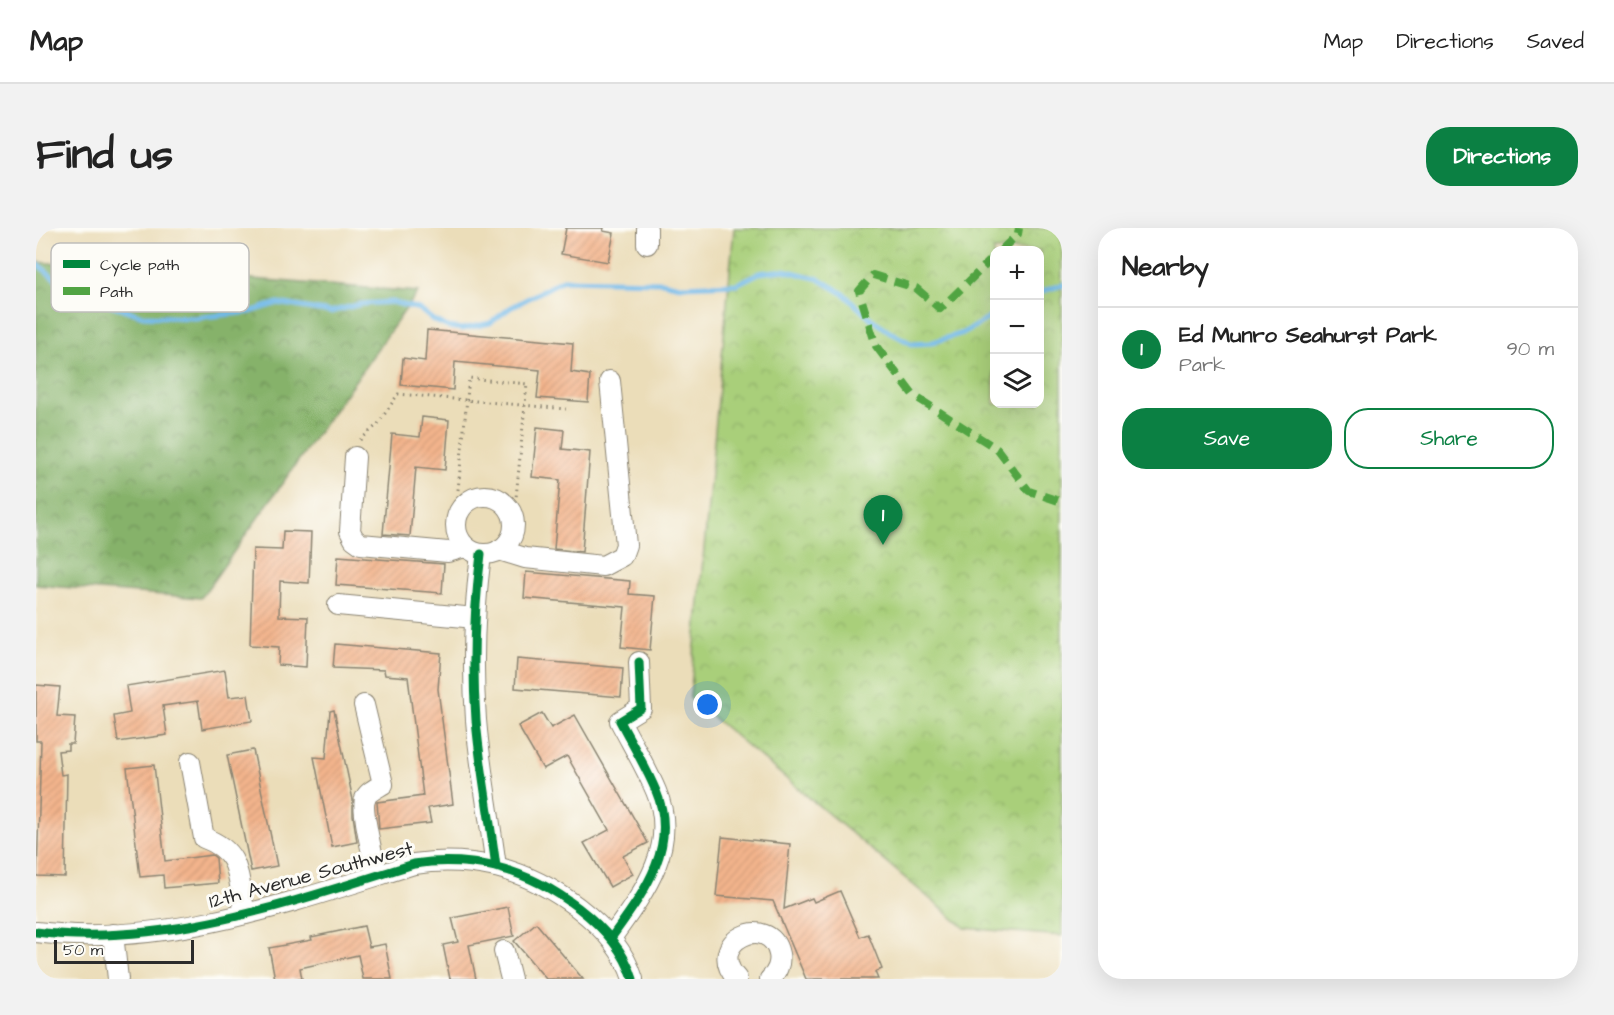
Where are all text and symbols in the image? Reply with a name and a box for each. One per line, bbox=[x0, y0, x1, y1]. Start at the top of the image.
text: Map bbox=[30, 22, 83, 61]
text: Map bbox=[1323, 27, 1363, 56]
text: Directions bbox=[1396, 27, 1494, 56]
text: Saved bbox=[1527, 27, 1584, 56]
text: Find us bbox=[36, 127, 173, 185]
button: Directions bbox=[1426, 127, 1578, 186]
legend bbox=[51, 243, 249, 312]
map controls bbox=[990, 246, 1044, 408]
button: + bbox=[990, 246, 1044, 300]
text: Nearby bbox=[1122, 249, 1209, 285]
text: Cycle path bbox=[100, 254, 179, 277]
text: Path bbox=[100, 281, 133, 303]
button: − bbox=[990, 300, 1044, 354]
text: Ed Munro Seahurst Park bbox=[1179, 320, 1437, 351]
text: 1 bbox=[1140, 335, 1143, 363]
text: 90 m bbox=[1506, 335, 1554, 363]
text: Park bbox=[1179, 351, 1225, 379]
button: layers bbox=[990, 354, 1044, 408]
button: Save bbox=[1122, 408, 1332, 469]
button: Share bbox=[1344, 408, 1554, 469]
pin: 1 bbox=[864, 496, 902, 545]
your location bbox=[693, 690, 722, 719]
street label: 12th Avenue Southwest bbox=[206, 834, 416, 916]
scale bar bbox=[54, 937, 194, 964]
text: 50 m bbox=[63, 939, 103, 961]

